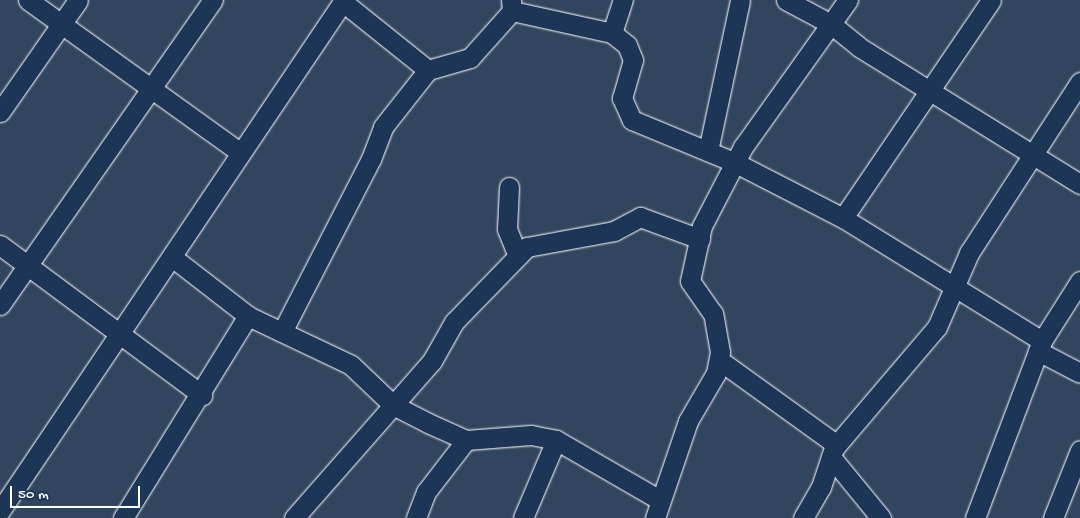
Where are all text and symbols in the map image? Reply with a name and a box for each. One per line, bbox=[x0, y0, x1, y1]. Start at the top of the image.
scale bar bbox=[12, 476, 142, 508]
text: 50 m bbox=[18, 486, 49, 504]

